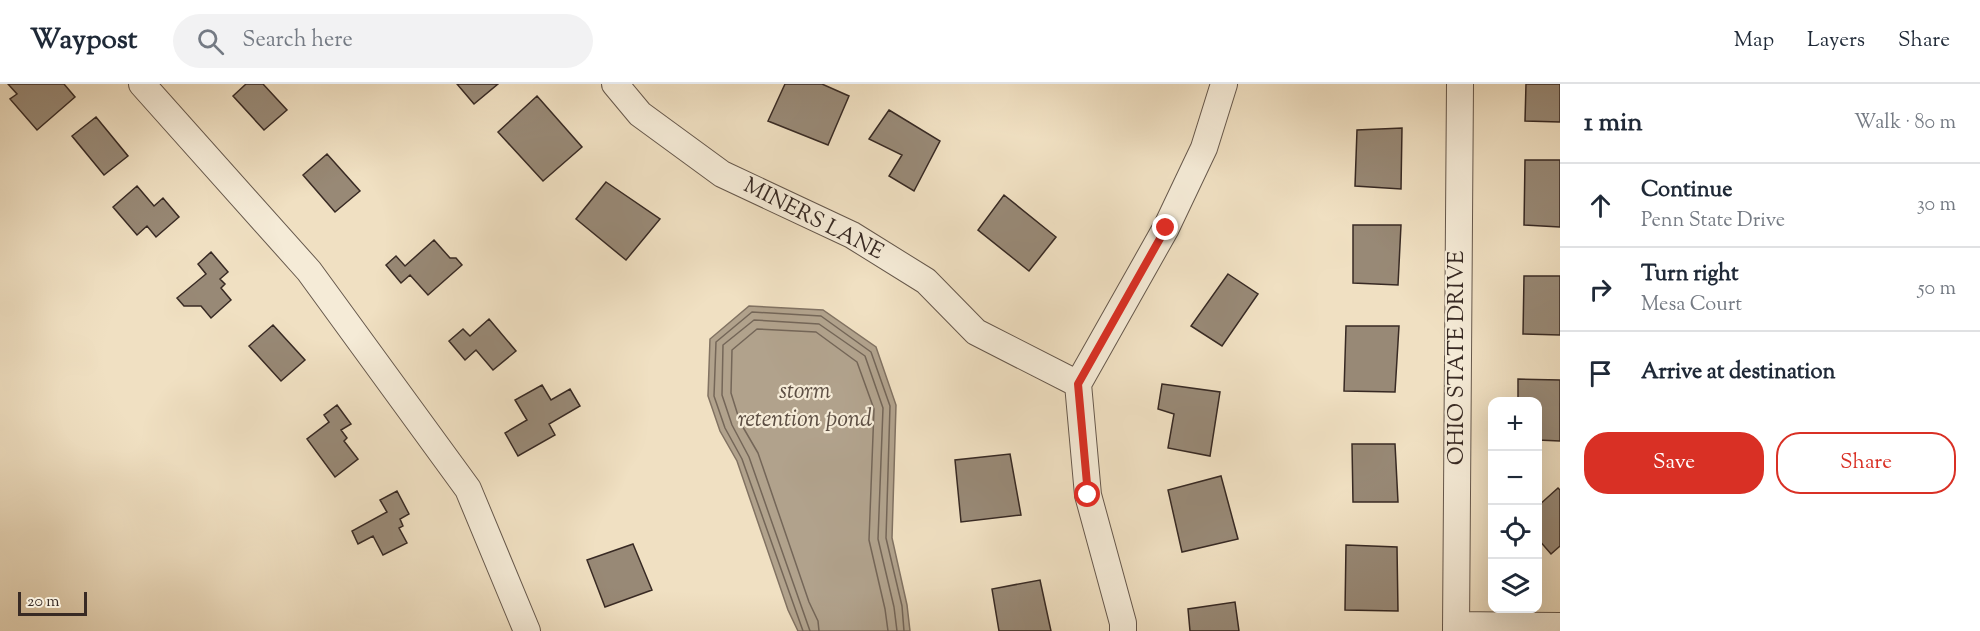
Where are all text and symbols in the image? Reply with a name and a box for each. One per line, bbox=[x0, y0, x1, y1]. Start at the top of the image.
search box bbox=[173, 14, 593, 68]
text: Waypost bbox=[30, 21, 137, 61]
icon: search bbox=[194, 25, 227, 58]
text: Search here bbox=[242, 25, 353, 57]
text: Map bbox=[1734, 26, 1774, 56]
text: Layers bbox=[1807, 26, 1865, 56]
text: Share bbox=[1898, 26, 1950, 56]
text: 1 min bbox=[1584, 105, 1643, 142]
text: Walk · 80 m bbox=[1854, 109, 1956, 138]
street label: MINERS LANE bbox=[737, 171, 889, 269]
text: Continue bbox=[1641, 175, 1732, 207]
icon: ahead bbox=[1584, 189, 1617, 222]
text: 30 m bbox=[1917, 191, 1956, 220]
text: Penn State Drive bbox=[1641, 207, 1785, 236]
route end bbox=[1152, 214, 1178, 240]
street label: OHIO STATE DRIVE bbox=[1442, 251, 1474, 465]
text: Turn right bbox=[1641, 259, 1738, 291]
icon: right bbox=[1584, 273, 1617, 306]
text: 50 m bbox=[1918, 275, 1956, 304]
text: Mesa Court bbox=[1641, 291, 1742, 320]
icon: arrive bbox=[1584, 357, 1617, 390]
text: Arrive at destination bbox=[1641, 357, 1836, 389]
water label: storm retention pond bbox=[738, 375, 872, 437]
map controls bbox=[1488, 397, 1542, 613]
button: + bbox=[1488, 397, 1542, 451]
button: Save bbox=[1584, 432, 1764, 494]
button: Share bbox=[1776, 432, 1956, 494]
button: − bbox=[1488, 451, 1542, 505]
route start bbox=[1074, 481, 1100, 507]
button: locate bbox=[1488, 505, 1542, 559]
button: layers bbox=[1488, 559, 1542, 613]
scale bar bbox=[18, 589, 87, 616]
text: 20 m bbox=[27, 591, 60, 614]

